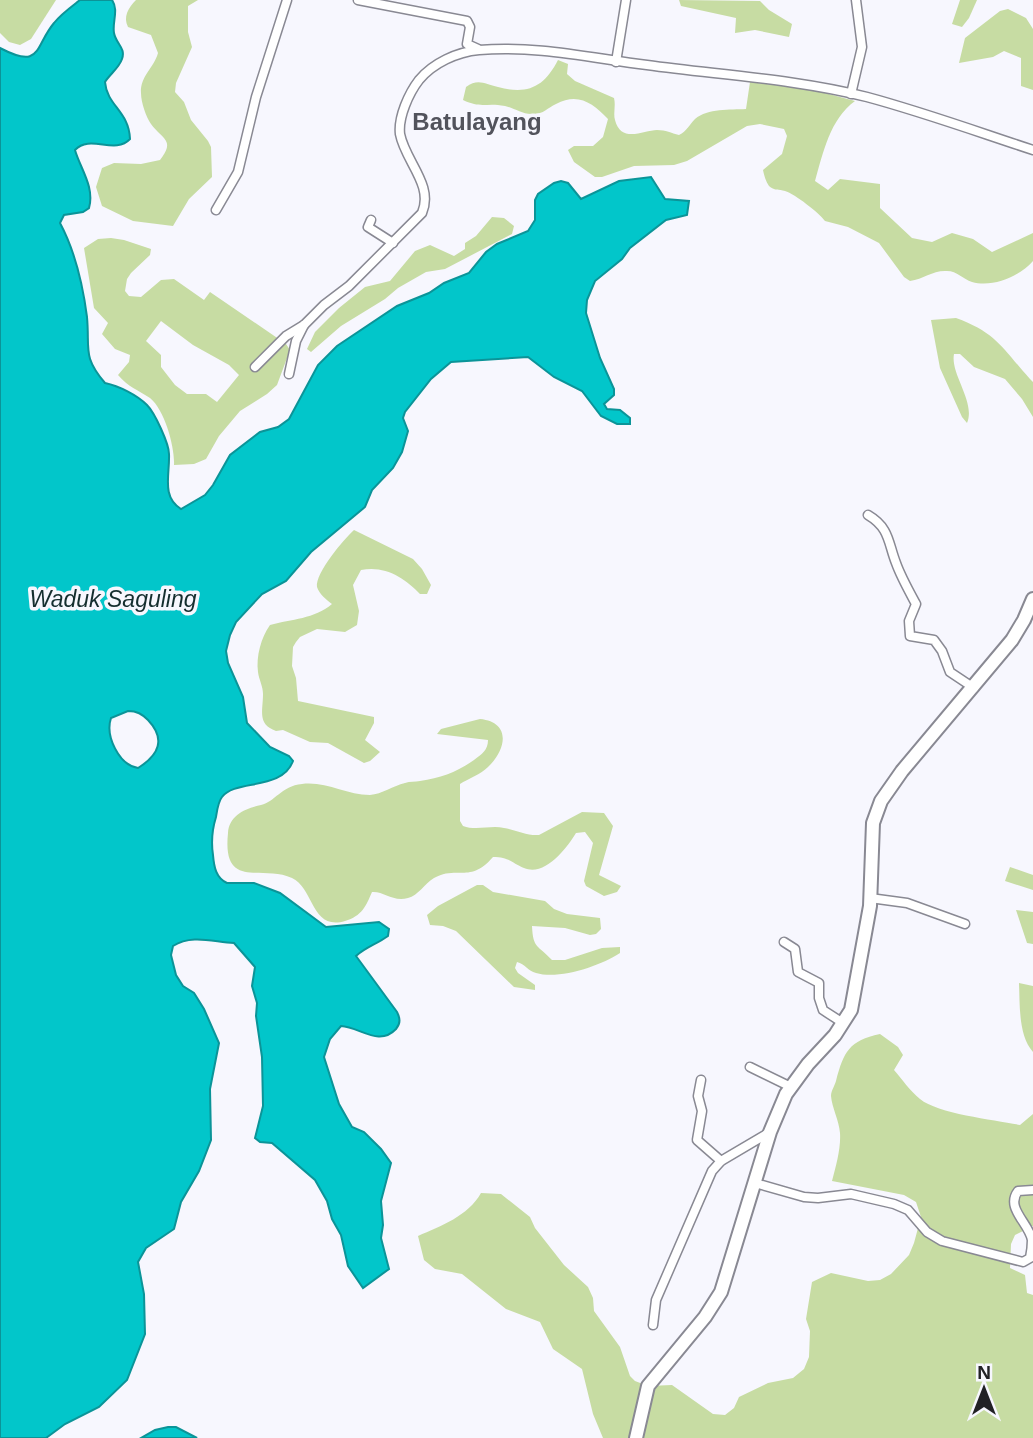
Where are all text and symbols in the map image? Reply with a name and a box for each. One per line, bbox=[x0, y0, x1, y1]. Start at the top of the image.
district label: Batulayang bbox=[412, 108, 542, 135]
water label: Waduk Saguling bbox=[29, 586, 197, 612]
north arrow bbox=[949, 1354, 1019, 1424]
text: N bbox=[977, 1362, 991, 1383]

